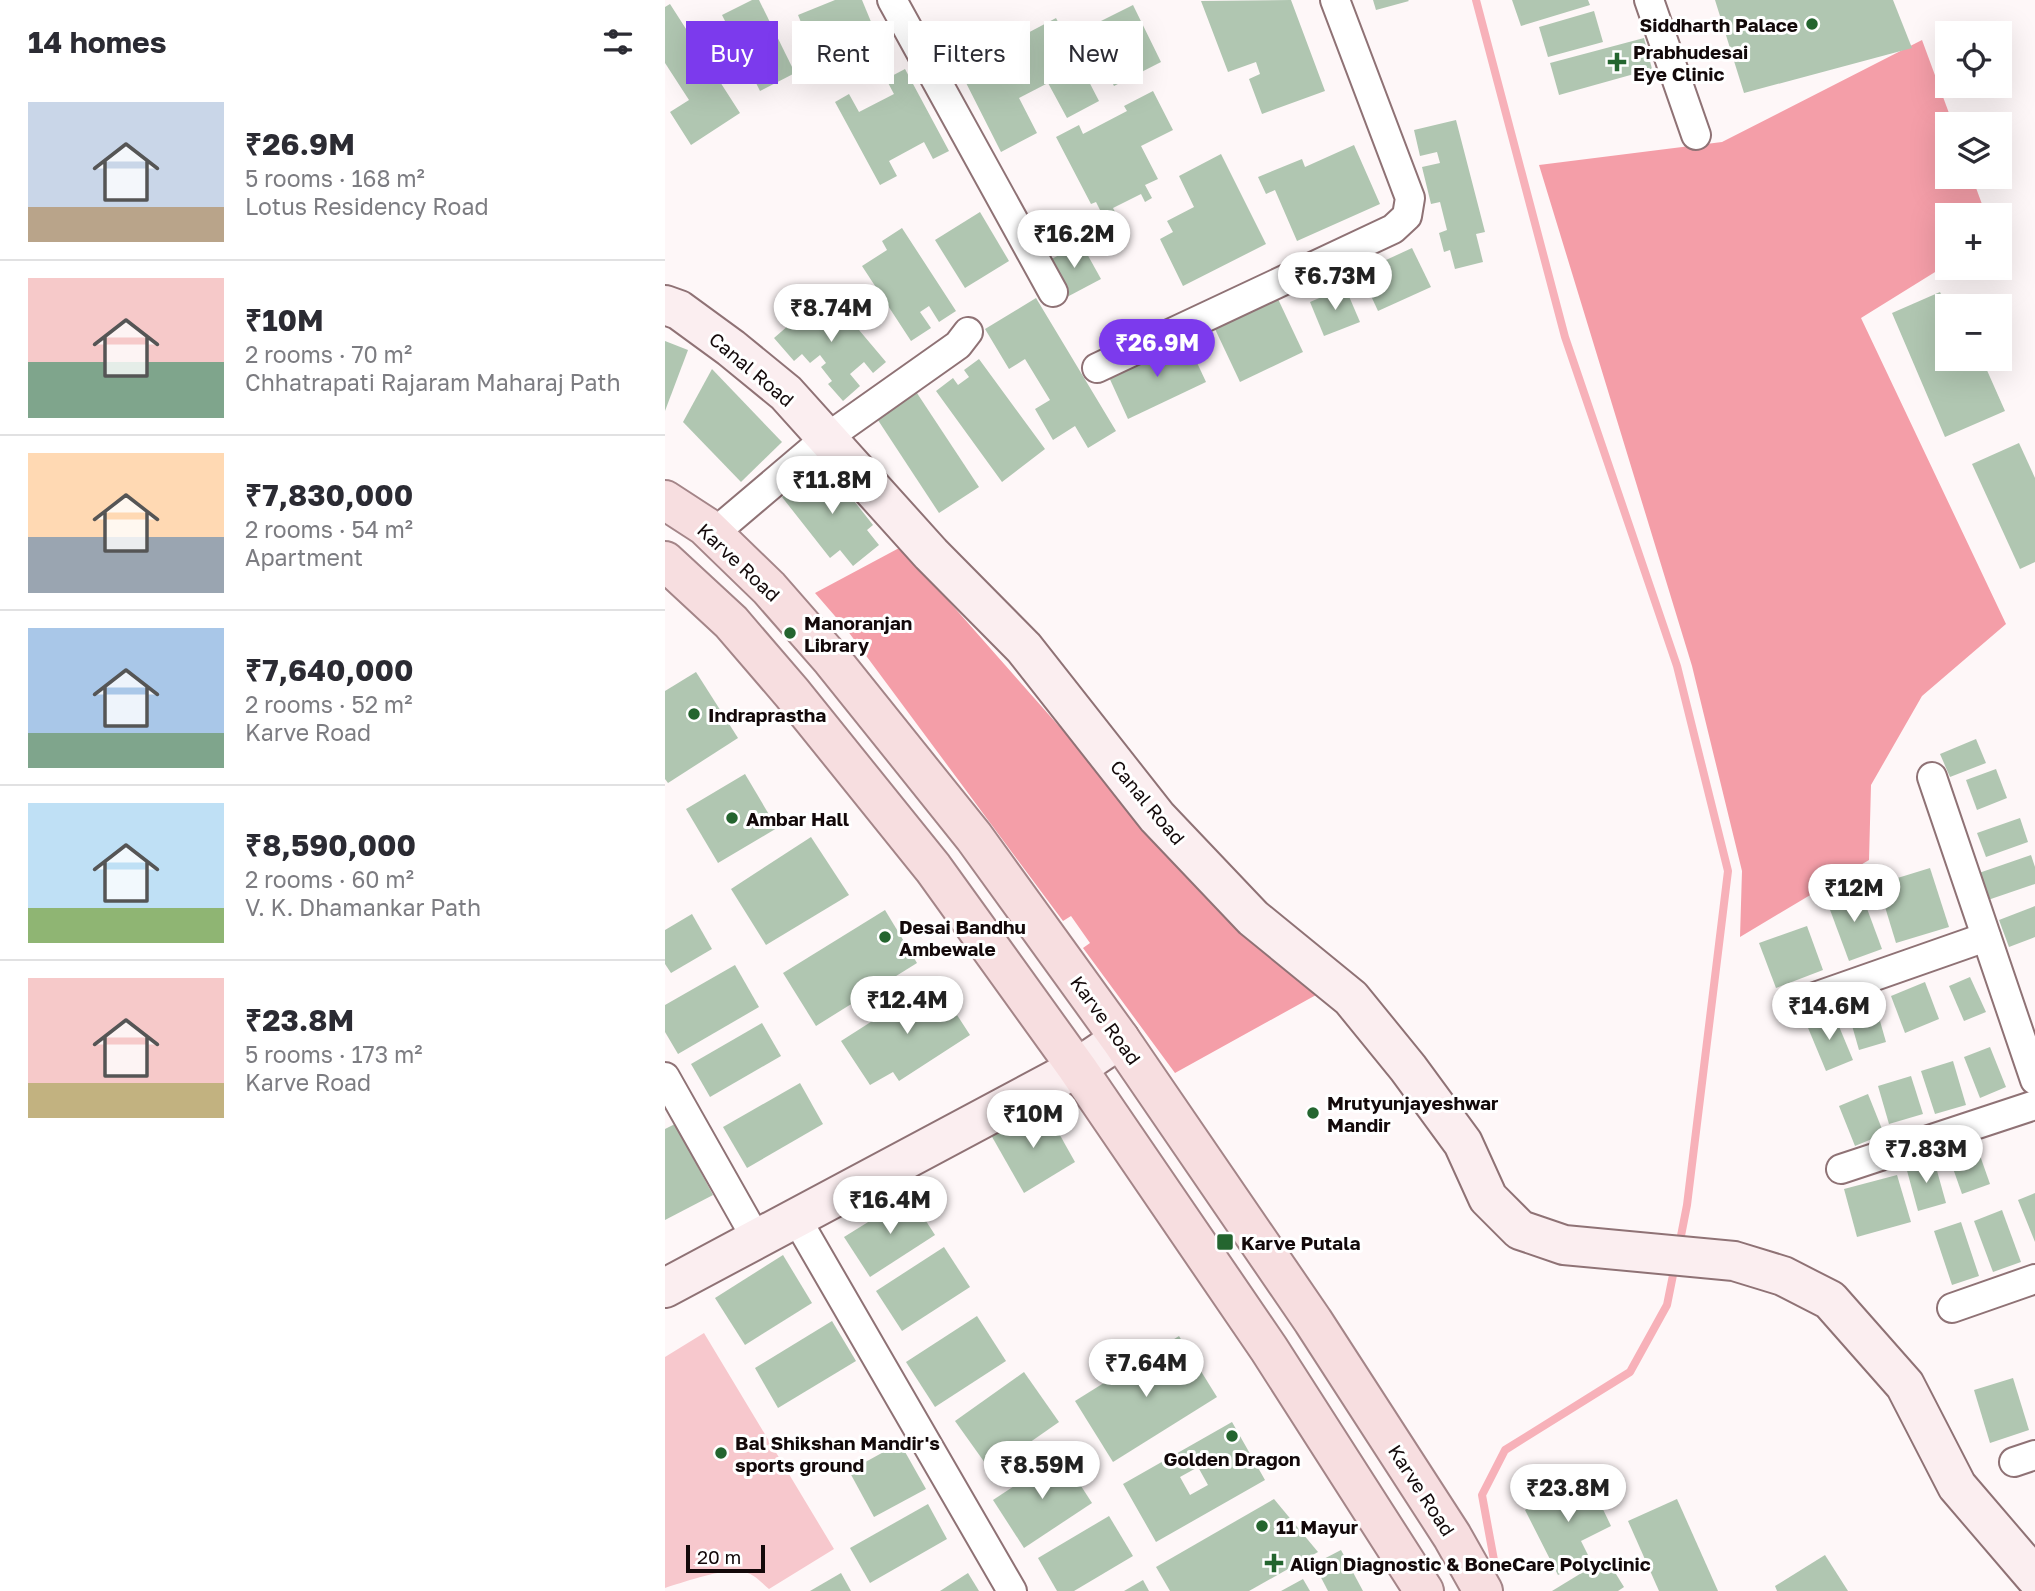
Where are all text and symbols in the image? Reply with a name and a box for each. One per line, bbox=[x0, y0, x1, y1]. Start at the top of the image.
place label: Siddharth Palace bbox=[1640, 13, 1798, 36]
marker: Siddharth Palace bbox=[1804, 16, 1820, 32]
chip: Buy bbox=[686, 21, 778, 84]
chip: Rent bbox=[792, 21, 894, 84]
chip: Filters bbox=[908, 21, 1030, 84]
chip: New bbox=[1044, 21, 1143, 84]
map controls bbox=[1935, 21, 2012, 371]
button: locate bbox=[1935, 21, 2012, 98]
icon: filters bbox=[599, 23, 637, 61]
text: 14 homes bbox=[28, 24, 167, 60]
place label: Prabhudesai Eye Clinic bbox=[1633, 40, 1748, 85]
marker: Prabhudesai Eye Clinic bbox=[1607, 52, 1627, 72]
button: layers bbox=[1935, 112, 2012, 189]
text: ₹26.9M bbox=[245, 126, 355, 162]
icon: home bbox=[84, 130, 168, 214]
text: 5 rooms · 168 m² bbox=[245, 164, 425, 192]
text: Lotus Residency Road bbox=[245, 192, 489, 220]
button: + bbox=[1935, 203, 2012, 280]
pin: ₹16.2M bbox=[1017, 210, 1131, 270]
text: ₹16.2M bbox=[1033, 219, 1115, 247]
pin: ₹6.73M bbox=[1278, 252, 1392, 312]
text: ₹6.73M bbox=[1294, 261, 1376, 289]
pin: ₹8.74M bbox=[774, 284, 888, 344]
text: ₹8.74M bbox=[790, 293, 872, 321]
button: − bbox=[1935, 294, 2012, 371]
text: ₹10M bbox=[245, 302, 324, 338]
icon: home bbox=[84, 306, 168, 390]
pin: ₹26.9M bbox=[1100, 320, 1214, 379]
street label: Canal Road bbox=[705, 327, 799, 411]
text: ₹26.9M bbox=[1115, 328, 1199, 356]
text: 2 rooms · 70 m² bbox=[245, 340, 412, 368]
text: Chhatrapati Rajaram Maharaj Path bbox=[245, 368, 621, 396]
pin: ₹11.8M bbox=[775, 456, 889, 516]
text: ₹11.8M bbox=[792, 465, 872, 493]
text: ₹7,830,000 bbox=[245, 477, 413, 513]
icon: home bbox=[84, 481, 168, 565]
text: 2 rooms · 54 m² bbox=[245, 515, 413, 543]
street label: Karve Road bbox=[693, 518, 785, 606]
text: Apartment bbox=[245, 543, 363, 571]
place label: Manoranjan Library bbox=[804, 611, 912, 656]
marker: Manoranjan Library bbox=[782, 625, 798, 641]
text: ₹7,640,000 bbox=[245, 652, 414, 688]
icon: home bbox=[84, 656, 168, 740]
text: 2 rooms · 52 m² bbox=[245, 690, 412, 718]
place label: Indraprastha bbox=[708, 703, 826, 726]
marker: Indraprastha bbox=[686, 706, 702, 722]
text: Karve Road bbox=[245, 718, 371, 746]
street label: Canal Road bbox=[1106, 755, 1190, 849]
place label: Ambar Hall bbox=[746, 807, 849, 830]
marker: Ambar Hall bbox=[724, 810, 740, 826]
text: ₹8,590,000 bbox=[245, 827, 416, 863]
icon: home bbox=[84, 831, 168, 915]
pin: ₹12M bbox=[1813, 864, 1895, 924]
text: 2 rooms · 60 m² bbox=[245, 865, 414, 893]
text: ₹12M bbox=[1824, 873, 1884, 901]
text: V. K. Dhamankar Path bbox=[245, 893, 481, 921]
place label: Desai Bandhu Ambewale bbox=[899, 915, 1026, 960]
marker: Desai Bandhu Ambewale bbox=[877, 929, 893, 945]
street label: Karve Road bbox=[1066, 971, 1146, 1069]
pin: ₹12.4M bbox=[850, 976, 964, 1036]
pin: ₹14.6M bbox=[1772, 982, 1886, 1042]
text: ₹12.4M bbox=[866, 985, 948, 1013]
text: ₹14.6M bbox=[1788, 991, 1870, 1019]
text: ₹23.8M bbox=[245, 1002, 354, 1038]
icon: home bbox=[84, 1006, 168, 1090]
text: 5 rooms · 173 m² bbox=[245, 1040, 423, 1068]
text: Karve Road bbox=[245, 1068, 371, 1096]
pin: ₹10M bbox=[992, 1090, 1074, 1150]
place label: Mrutyunjayeshwar Mandir bbox=[1327, 1091, 1499, 1136]
text: ₹10M bbox=[1003, 1099, 1063, 1127]
marker: Mrutyunjayeshwar Mandir bbox=[1305, 1105, 1321, 1121]
pin: ₹7.83M bbox=[1869, 1126, 1983, 1185]
text: ₹7.83M bbox=[1885, 1134, 1967, 1162]
pin: ₹16.4M bbox=[833, 1176, 947, 1236]
text: ₹16.4M bbox=[849, 1185, 931, 1213]
place label: Karve Putala bbox=[1241, 1231, 1361, 1254]
marker: Karve Putala bbox=[1215, 1232, 1235, 1252]
pin: ₹7.64M bbox=[1089, 1340, 1203, 1399]
text: ₹7.64M bbox=[1105, 1348, 1187, 1376]
marker: Golden Dragon bbox=[1224, 1428, 1240, 1444]
place label: Bal Shikshan Mandir's sports ground bbox=[735, 1431, 940, 1476]
street label: Karve Road bbox=[1384, 1440, 1460, 1540]
pin: ₹8.59M bbox=[985, 1442, 1099, 1501]
marker: Bal Shikshan Mandir's sports ground bbox=[713, 1445, 729, 1461]
place label: Golden Dragon bbox=[1163, 1447, 1301, 1470]
text: ₹8.59M bbox=[1000, 1450, 1084, 1478]
pin: ₹23.8M bbox=[1511, 1464, 1625, 1524]
text: ₹23.8M bbox=[1526, 1473, 1610, 1501]
place label: 11 Mayur bbox=[1276, 1515, 1359, 1538]
marker: 11 Mayur bbox=[1254, 1518, 1270, 1534]
scale bar bbox=[686, 1542, 765, 1574]
text: 20 m bbox=[697, 1545, 741, 1568]
place label: Align Diagnostic & BoneCare Polyclinic bbox=[1290, 1552, 1651, 1575]
marker: Align Diagnostic & BoneCare Polyclinic bbox=[1264, 1553, 1284, 1573]

